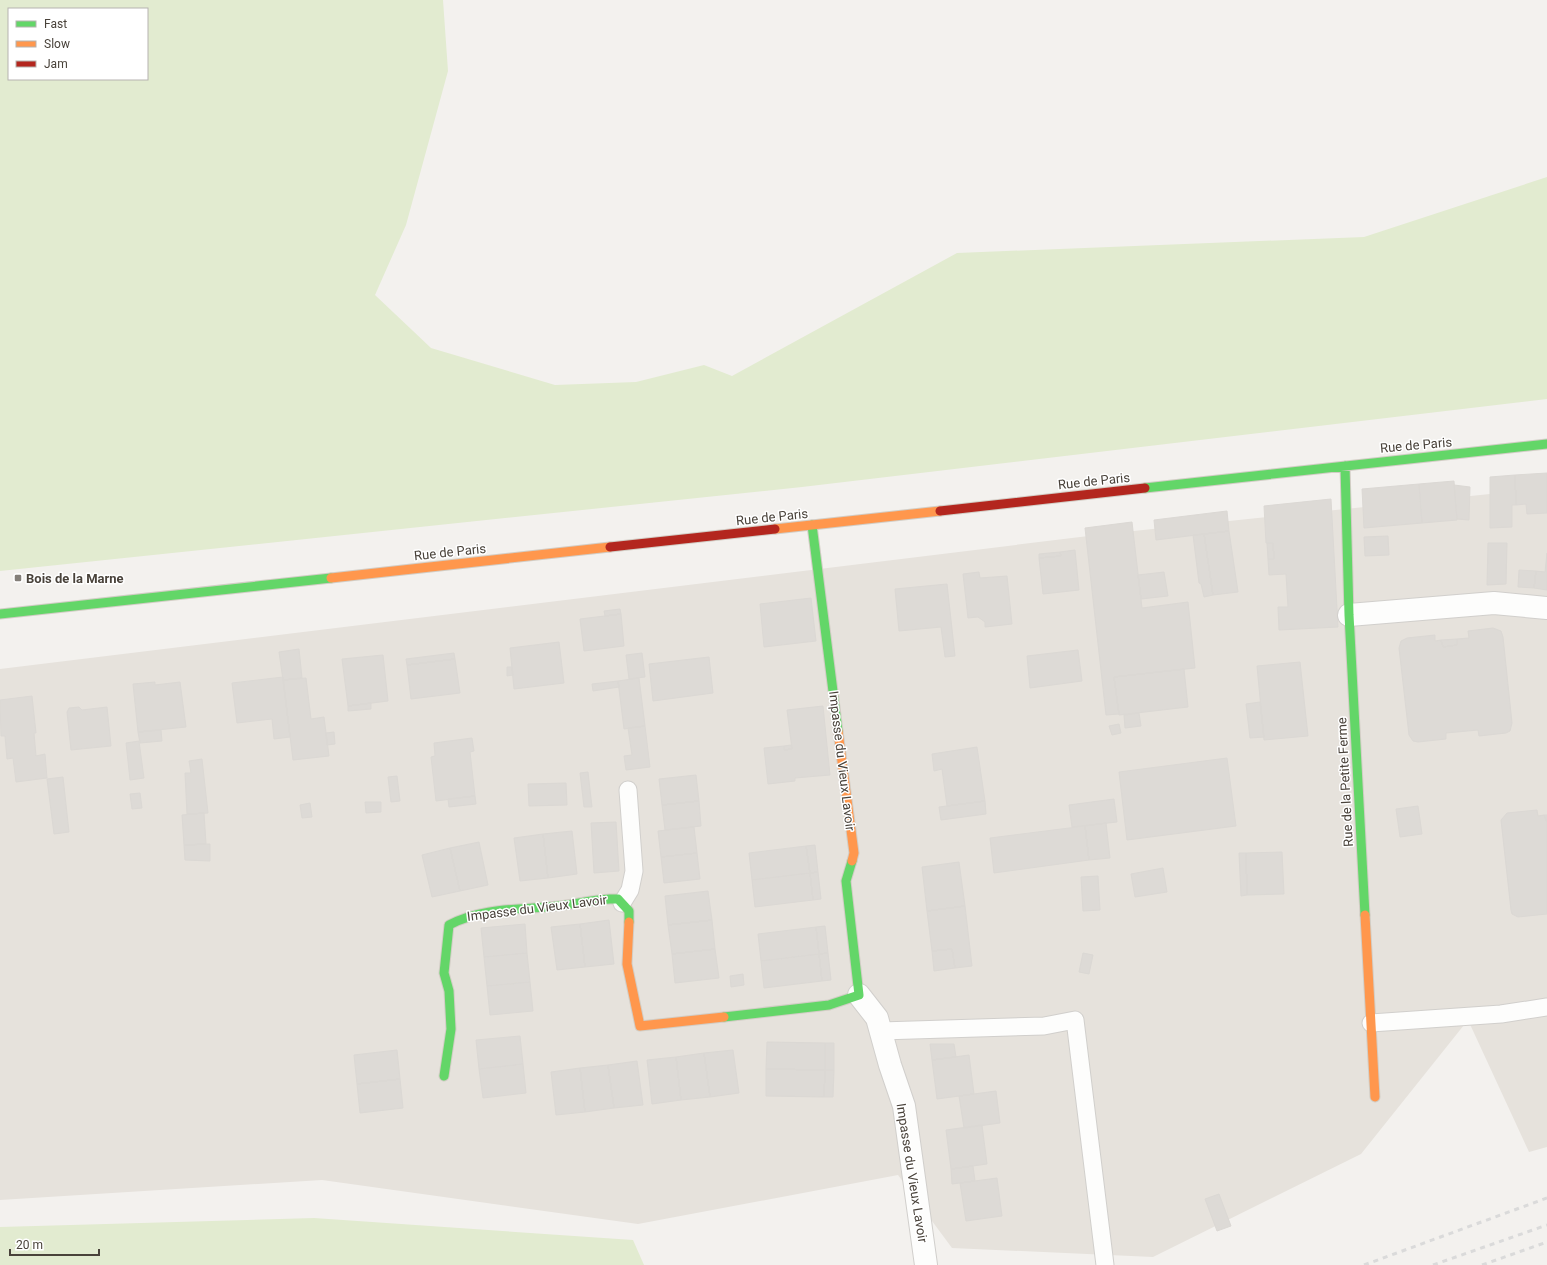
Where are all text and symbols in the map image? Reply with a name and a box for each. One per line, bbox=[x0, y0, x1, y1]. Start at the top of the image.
legend bbox=[8, 8, 148, 80]
text: Fast bbox=[44, 17, 67, 31]
text: Slow bbox=[44, 37, 70, 51]
text: Jam bbox=[44, 57, 68, 71]
street label: Rue de Paris bbox=[1379, 434, 1453, 456]
street label: Rue de Paris bbox=[1057, 470, 1131, 492]
street label: Rue de Paris bbox=[735, 506, 809, 528]
street label: Rue de Paris bbox=[413, 541, 487, 563]
place label: Bois de la Marne bbox=[26, 571, 124, 586]
marker: Bois de la Marne bbox=[13, 573, 23, 583]
street label: Impasse du Vieux Lavoir bbox=[826, 690, 858, 832]
street label: Rue de la Petite Ferme bbox=[1334, 717, 1356, 847]
street label: Impasse du Vieux Lavoir bbox=[466, 892, 608, 924]
street label: Impasse du Vieux Lavoir bbox=[894, 1102, 931, 1244]
scale bar bbox=[10, 1231, 99, 1257]
text: 20 m bbox=[16, 1238, 43, 1252]

